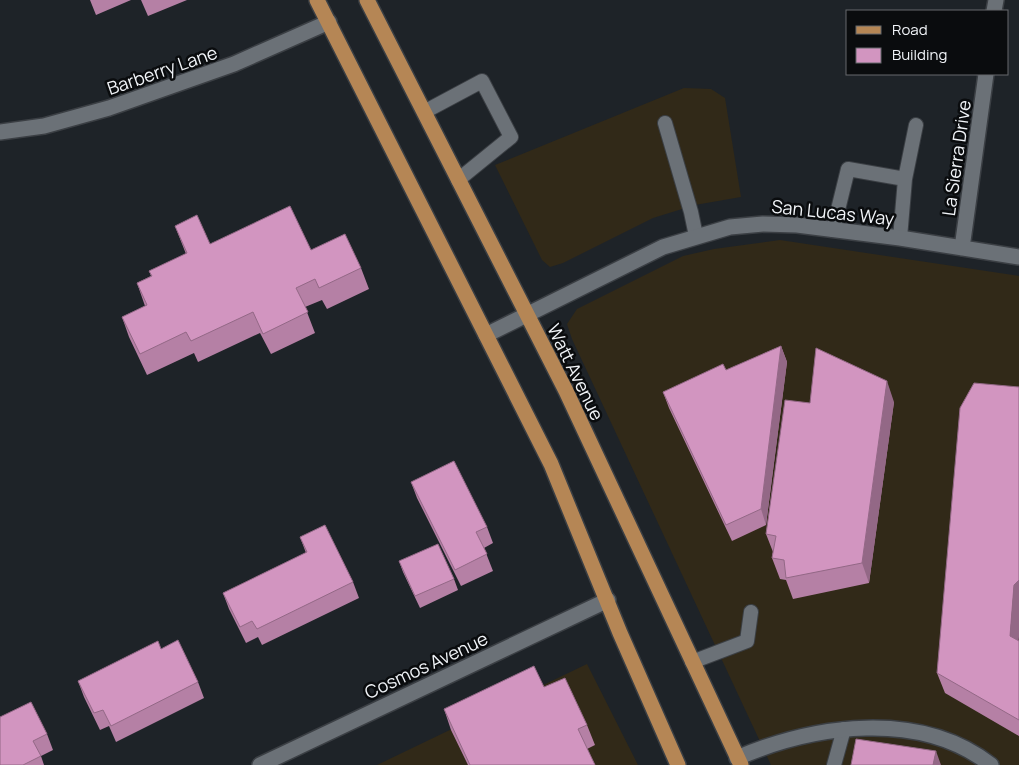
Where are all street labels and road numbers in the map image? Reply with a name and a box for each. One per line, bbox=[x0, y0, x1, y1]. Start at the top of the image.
street label: Barberry Lane bbox=[104, 40, 220, 100]
street label: La Sierra Drive bbox=[936, 98, 976, 218]
street label: San Lucas Way bbox=[770, 194, 896, 230]
street label: Watt Avenue bbox=[542, 320, 610, 424]
street label: Cosmos Avenue bbox=[361, 626, 491, 704]

